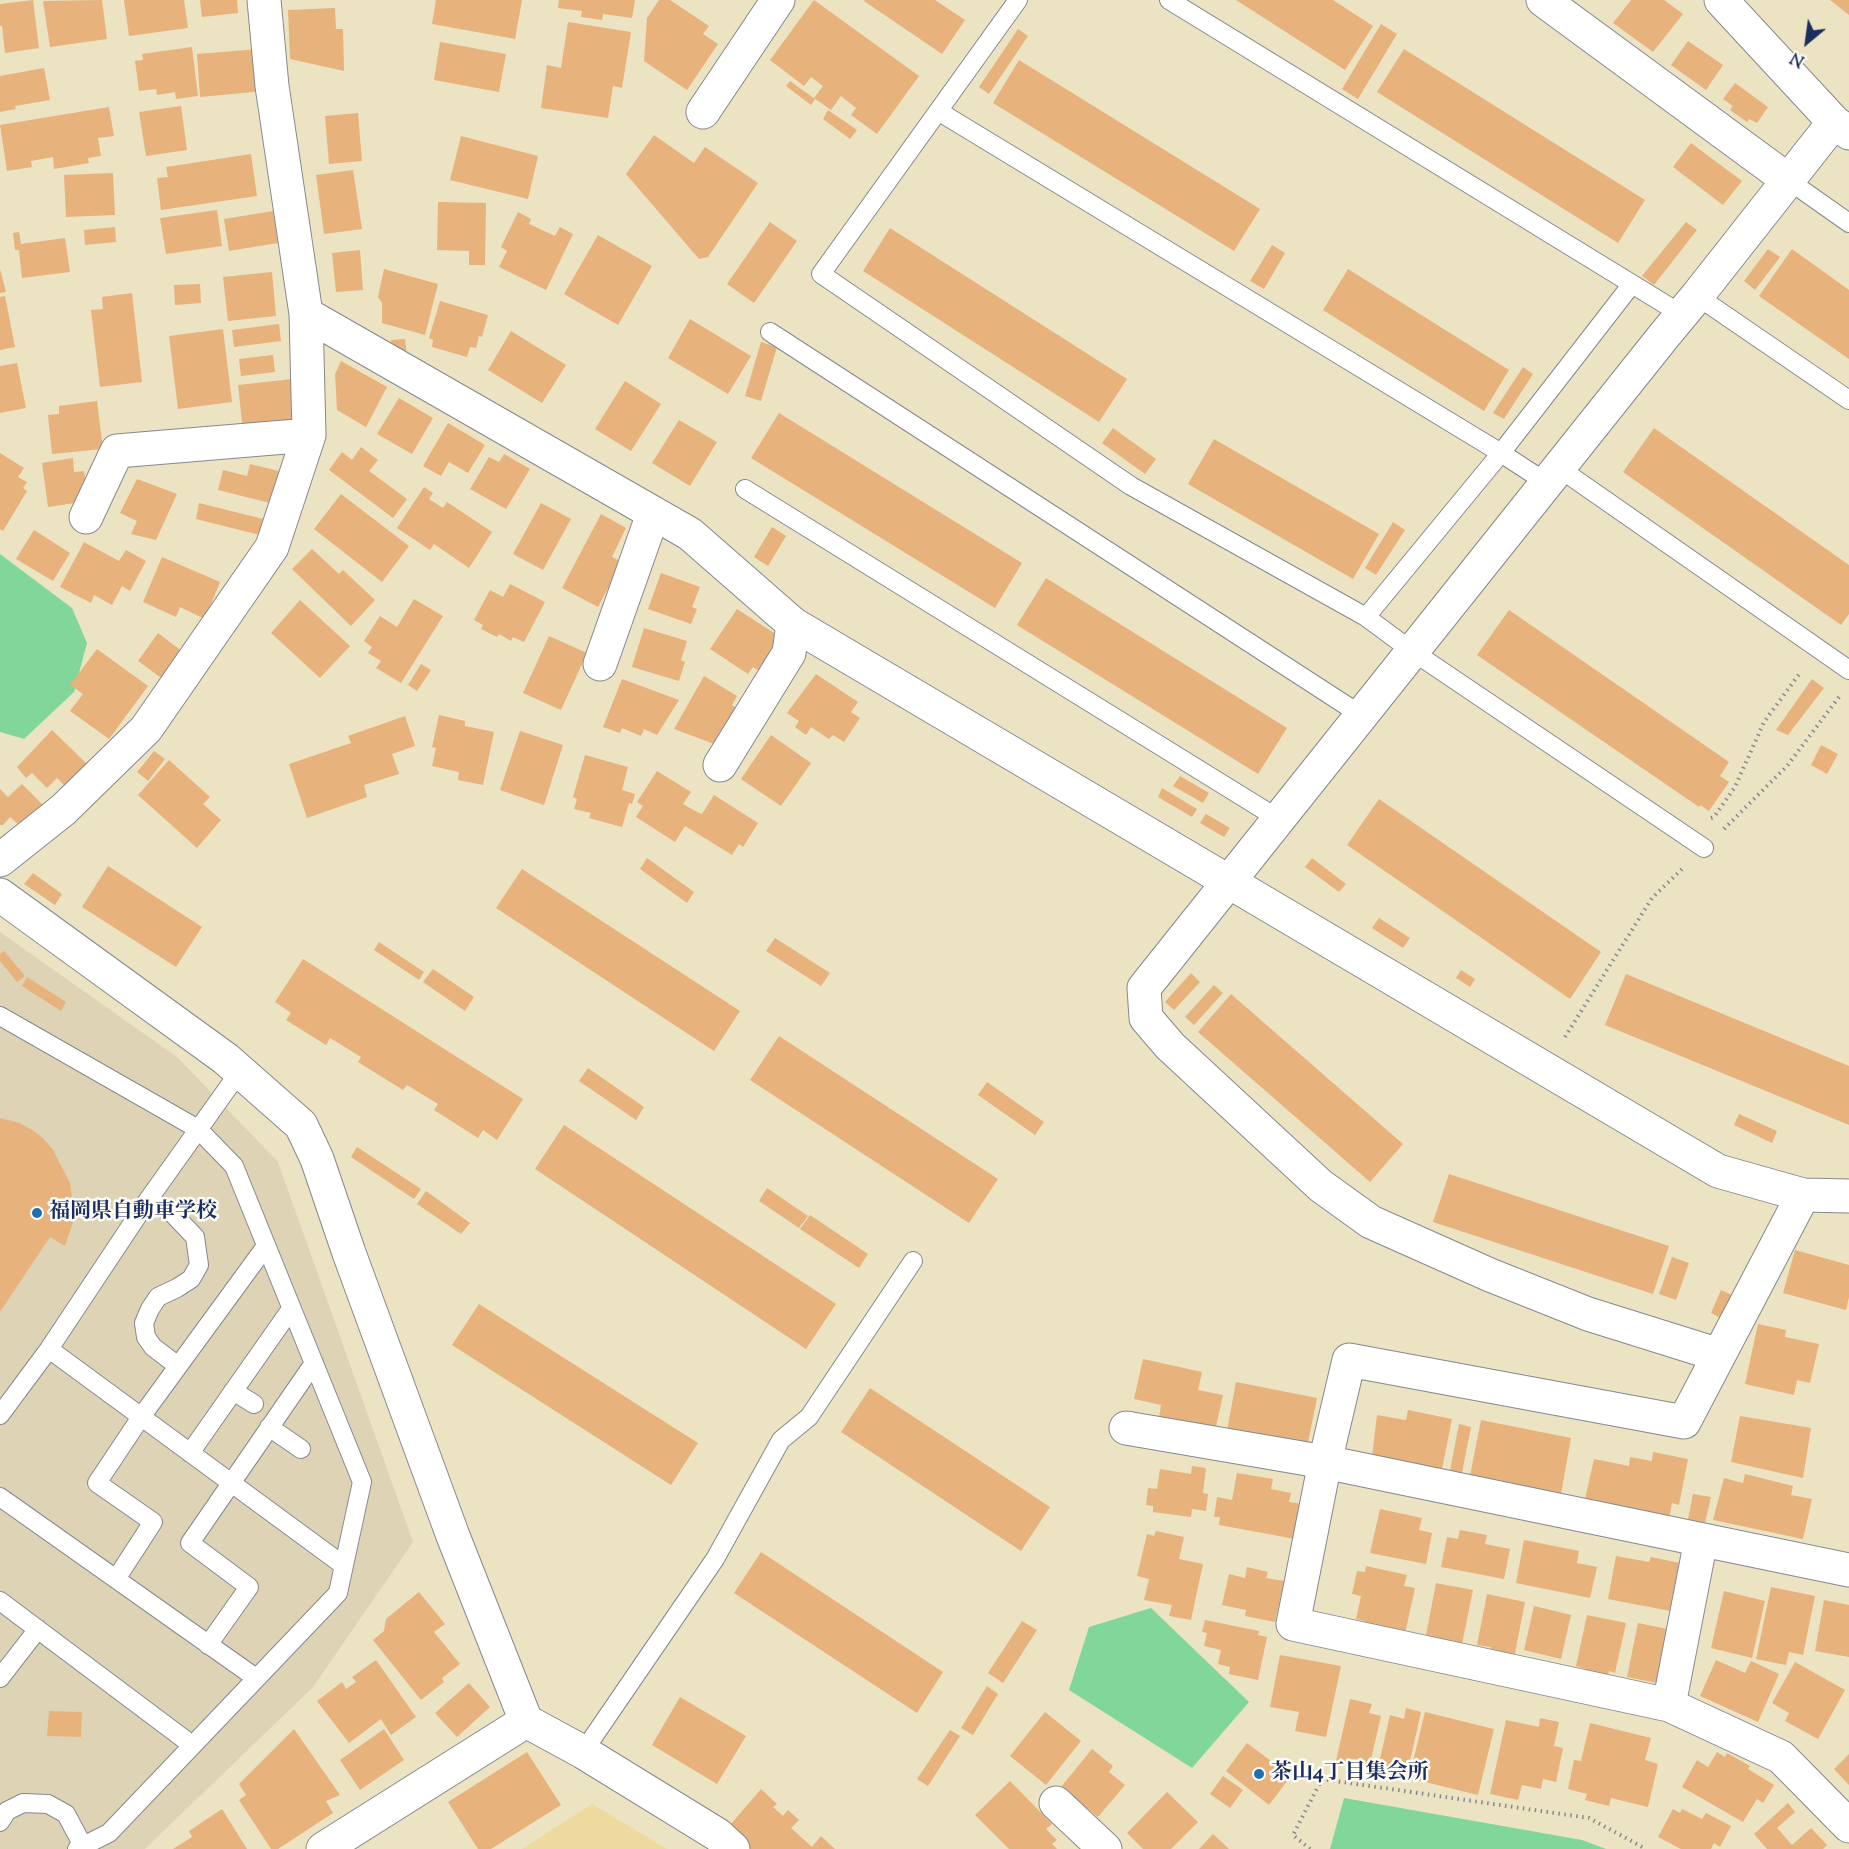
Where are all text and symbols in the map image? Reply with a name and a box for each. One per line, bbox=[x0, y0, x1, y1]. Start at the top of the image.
north arrow bbox=[1777, 12, 1837, 72]
text: N bbox=[1787, 45, 1809, 71]
place label: 福岡県自動車学校 bbox=[49, 1200, 217, 1226]
marker: 福岡県自動車学校 bbox=[30, 1206, 44, 1220]
place label: 茶山4丁目集会所 bbox=[1271, 1761, 1429, 1787]
marker: 茶山4丁目集会所 bbox=[1252, 1767, 1266, 1781]

